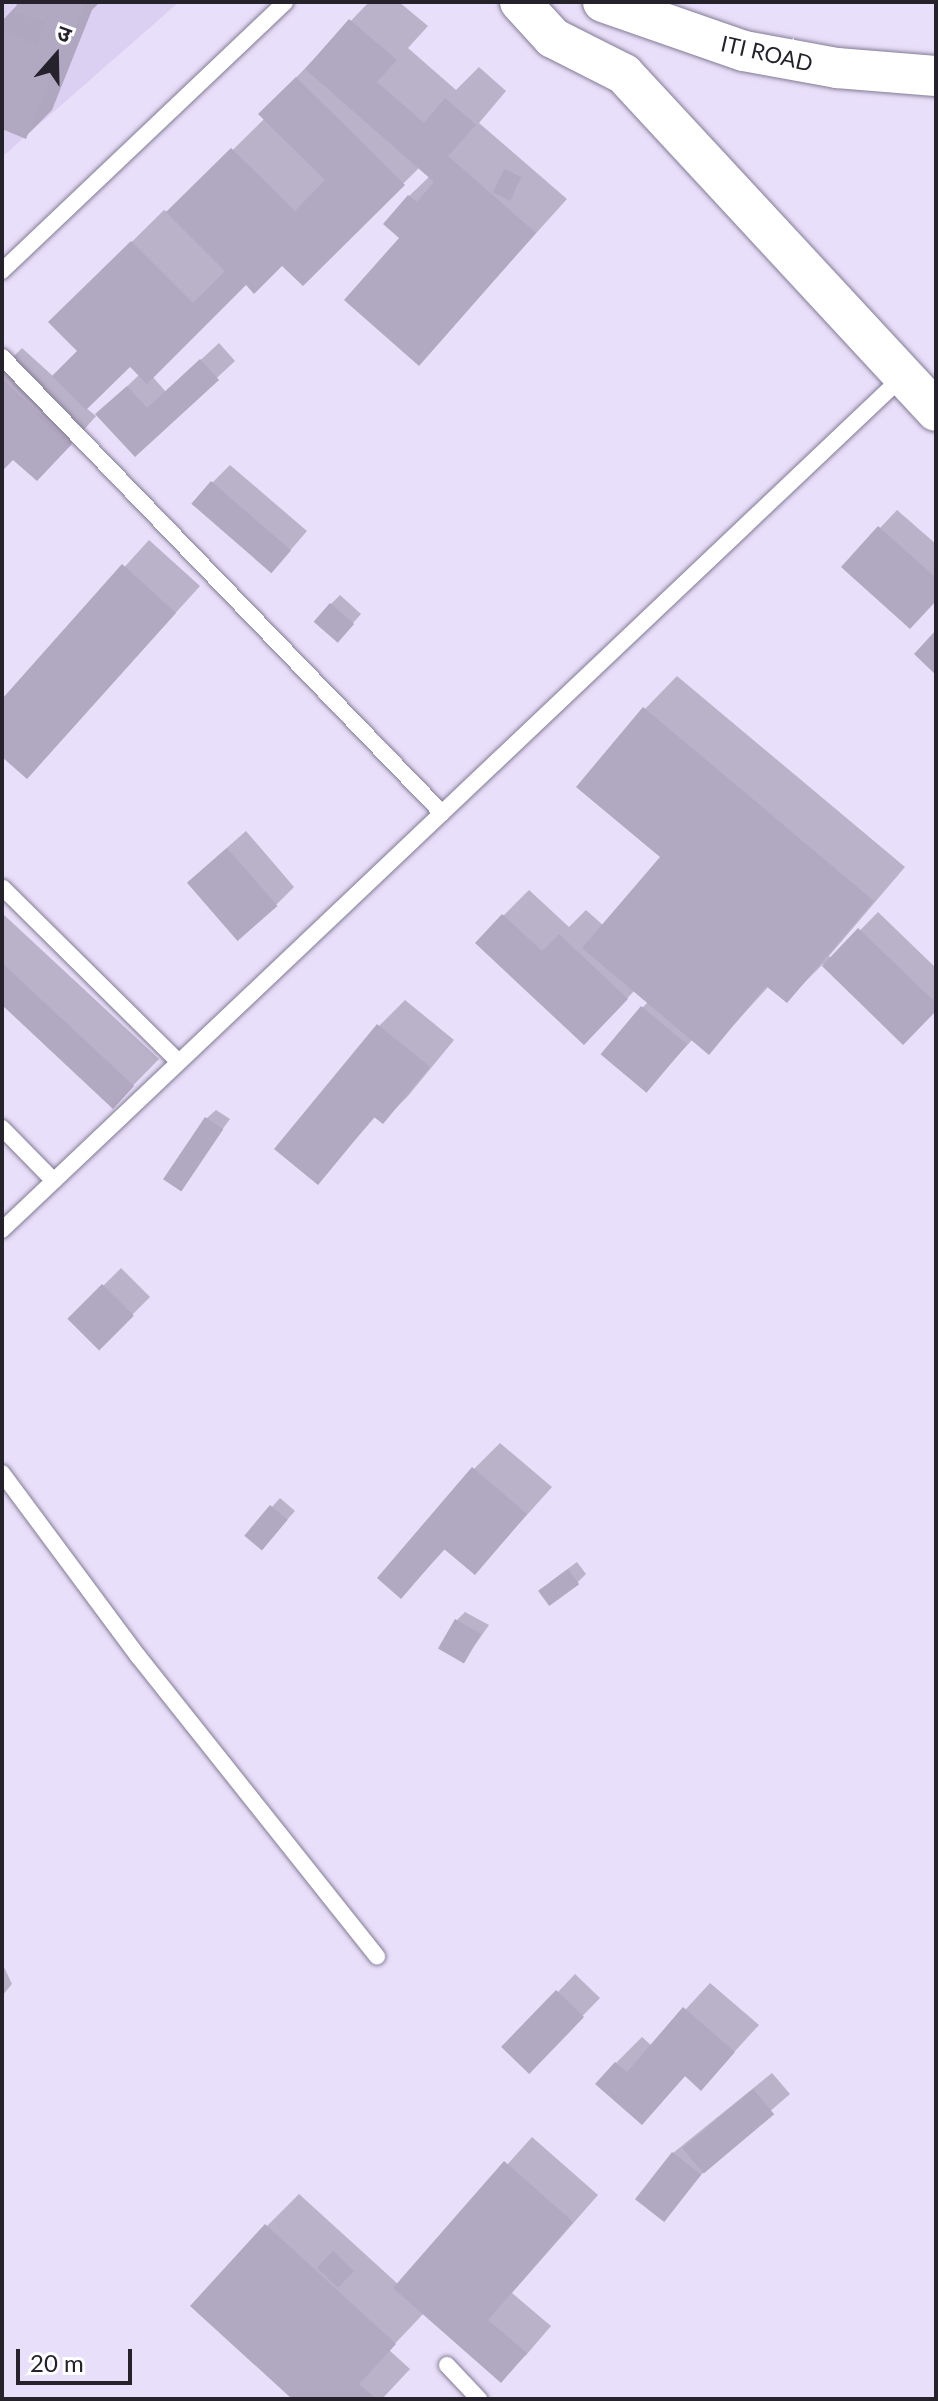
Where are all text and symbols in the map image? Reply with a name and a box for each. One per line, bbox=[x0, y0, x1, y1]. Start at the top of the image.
north arrow bbox=[16, 16, 96, 96]
text: उ bbox=[54, 18, 75, 48]
street label: ITI ROAD bbox=[719, 30, 815, 76]
scale bar bbox=[20, 2333, 136, 2383]
text: 20 m bbox=[30, 2348, 84, 2377]

